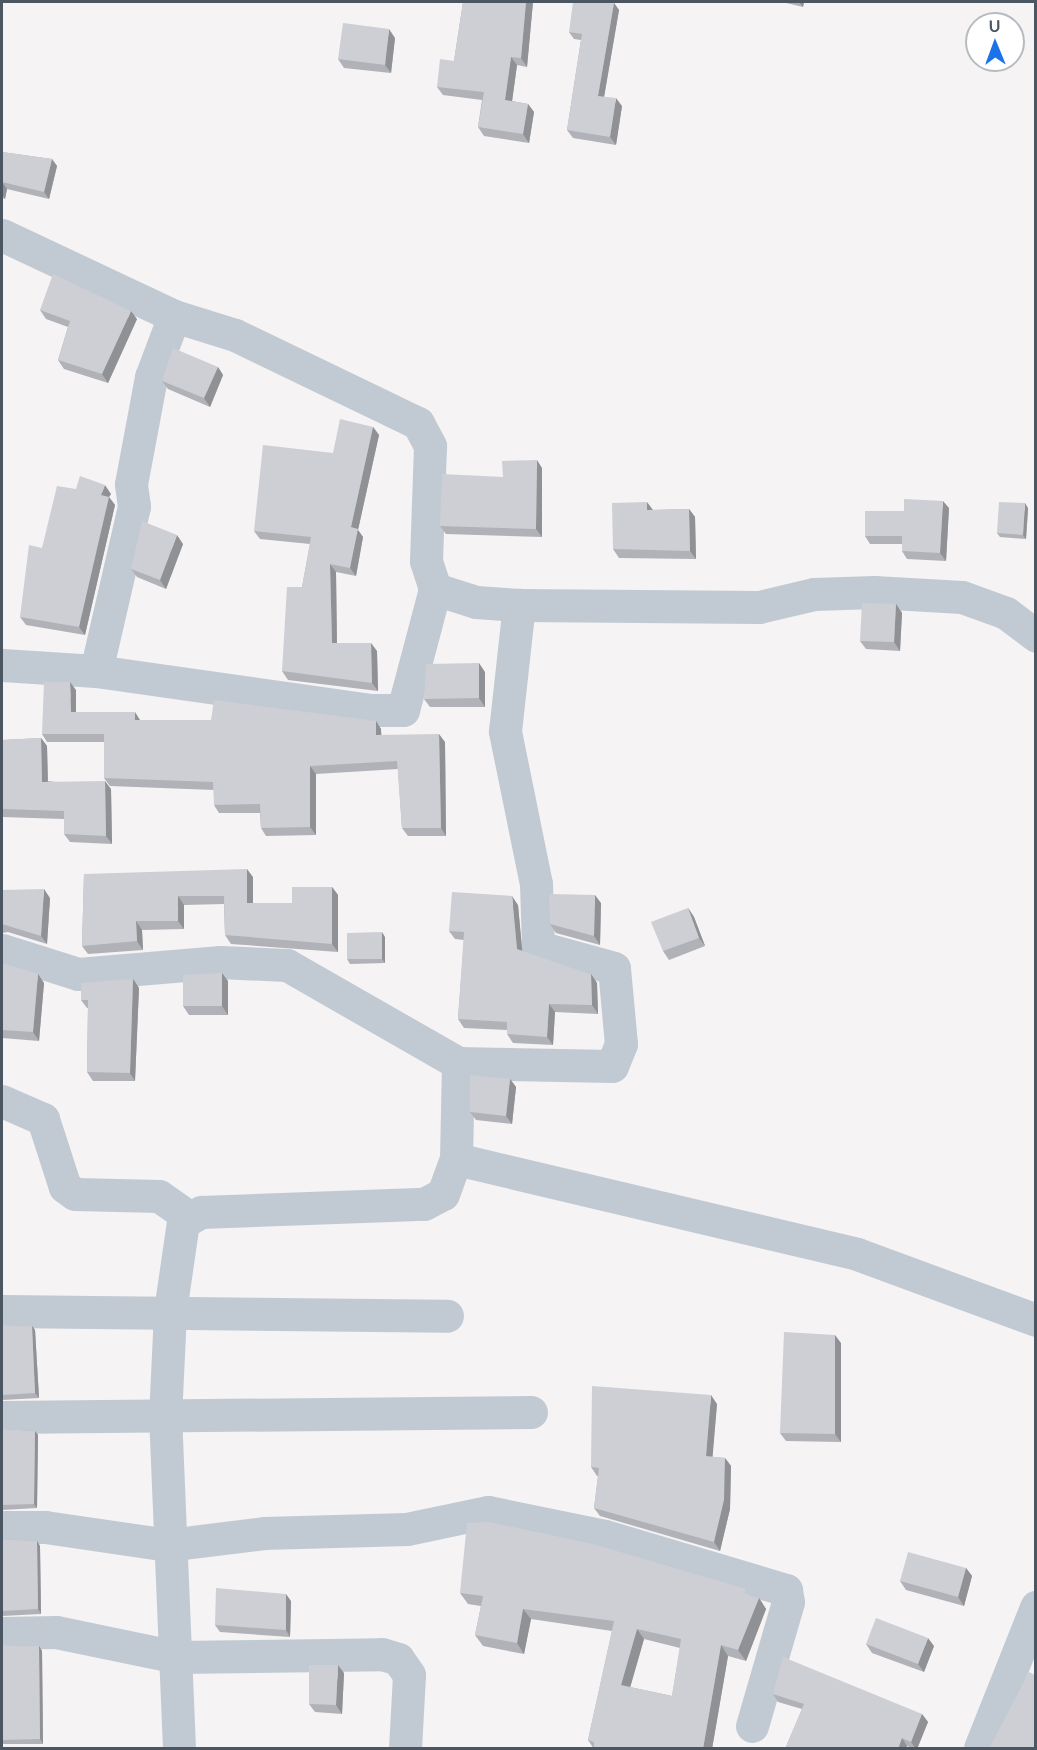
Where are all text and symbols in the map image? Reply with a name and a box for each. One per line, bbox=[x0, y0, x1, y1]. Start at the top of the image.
north arrow bbox=[965, 12, 1025, 72]
text: U bbox=[989, 16, 1001, 35]

